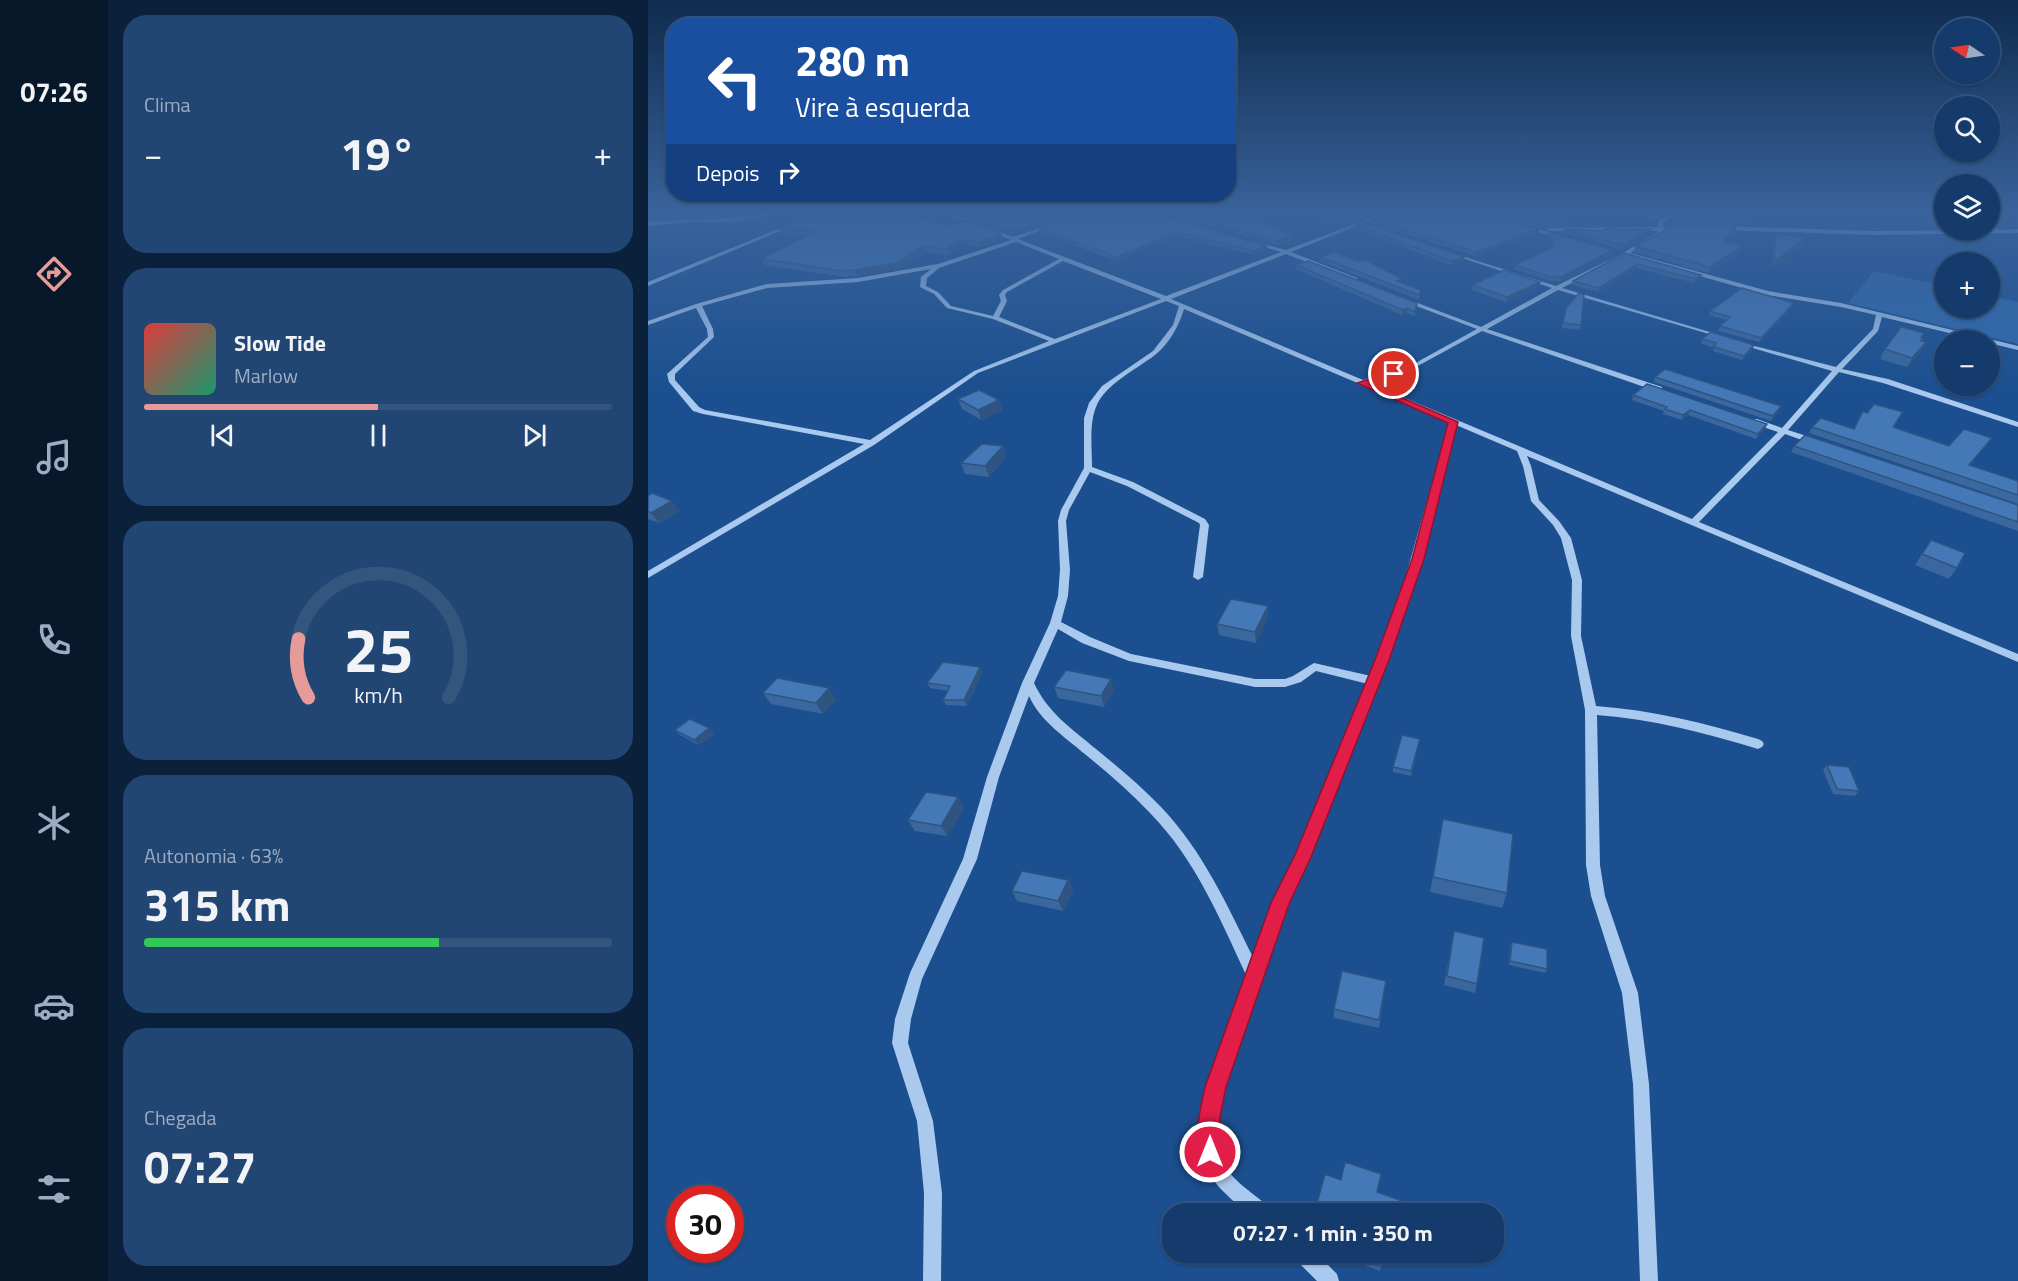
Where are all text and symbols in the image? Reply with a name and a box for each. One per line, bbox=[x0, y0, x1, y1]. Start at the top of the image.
north arrow bbox=[1934, 18, 2000, 84]
map controls bbox=[1934, 18, 2000, 396]
text: 280 m bbox=[795, 28, 910, 92]
icon: left bbox=[696, 42, 774, 120]
text: 07:26 bbox=[20, 71, 88, 112]
text: Vire à esquerda bbox=[795, 86, 970, 127]
text: Clima bbox=[144, 89, 191, 120]
button: search bbox=[1934, 96, 2000, 162]
text: 19° bbox=[340, 119, 416, 187]
text: − bbox=[144, 129, 162, 179]
text: + bbox=[594, 129, 612, 179]
text: Depois bbox=[696, 156, 760, 190]
icon: right bbox=[772, 156, 805, 189]
button: layers bbox=[1934, 174, 2000, 240]
button: + bbox=[1934, 252, 2000, 318]
icon: directions bbox=[33, 253, 75, 295]
text: Slow Tide bbox=[234, 326, 326, 360]
button: − bbox=[1934, 330, 2000, 396]
pin bbox=[1368, 348, 1419, 399]
icon: arrive bbox=[1377, 357, 1410, 390]
text: Marlow bbox=[234, 360, 298, 391]
icon: previous bbox=[206, 419, 239, 452]
icon: pause bbox=[362, 419, 395, 452]
icon: next bbox=[518, 419, 551, 452]
icon: music bbox=[33, 436, 75, 478]
text: 25 bbox=[343, 601, 413, 696]
icon: phone bbox=[33, 619, 75, 661]
text: km/h bbox=[354, 679, 402, 711]
icon: climate bbox=[33, 802, 75, 844]
text: Autonomia · 63% bbox=[144, 840, 283, 871]
text: 315 km bbox=[144, 870, 290, 938]
icon: car bbox=[33, 985, 75, 1027]
text: Chegada bbox=[144, 1102, 217, 1133]
position arrow bbox=[1178, 1120, 1242, 1184]
text: 07:27 bbox=[144, 1132, 256, 1200]
icon: filters bbox=[33, 1168, 75, 1210]
speed limit sign: 30 bbox=[666, 1185, 744, 1263]
text: 07:27 · 1 min · 350 m bbox=[1233, 1216, 1433, 1250]

